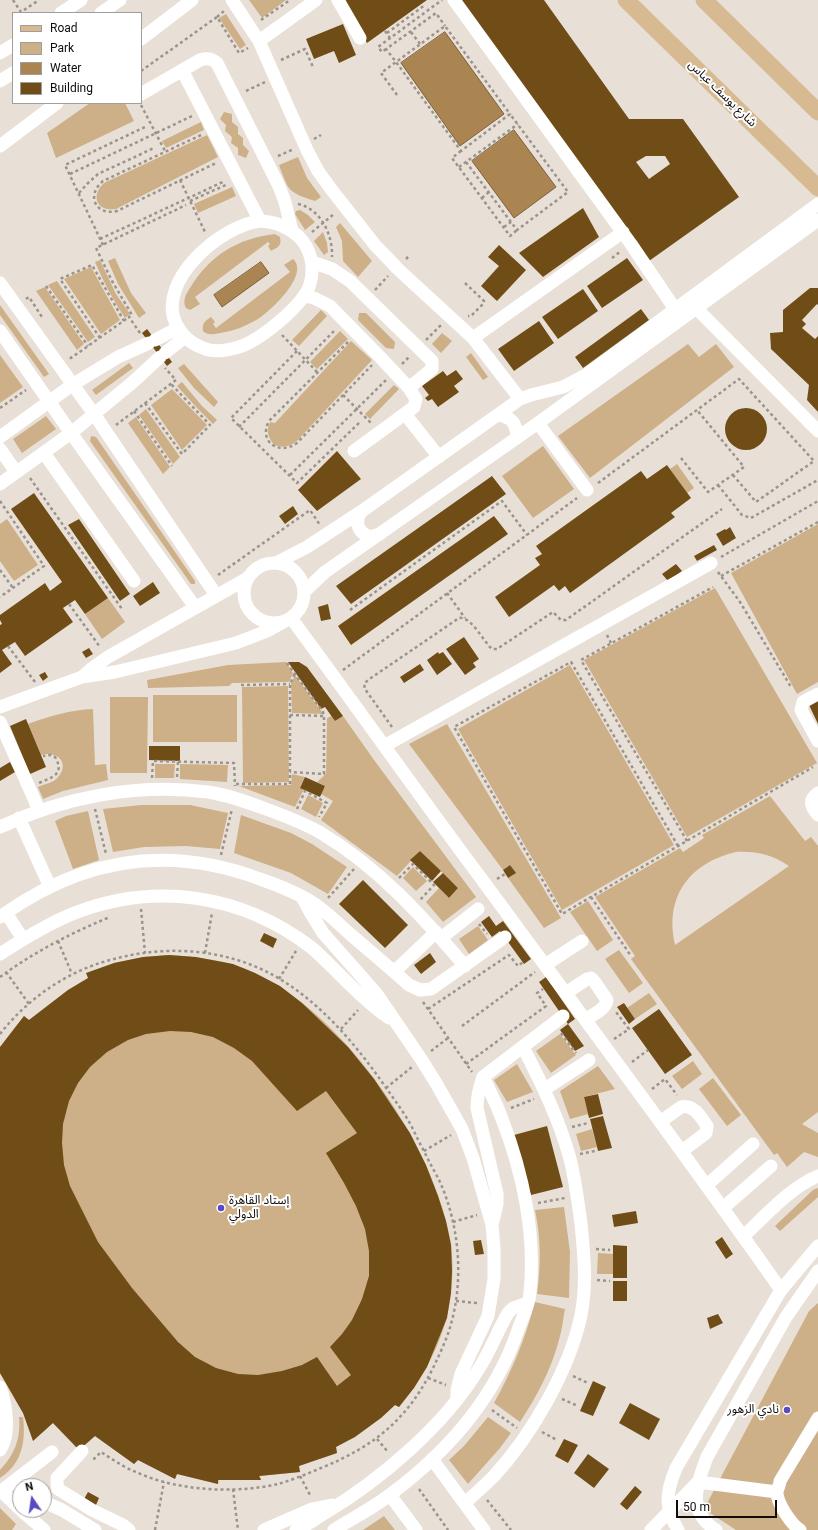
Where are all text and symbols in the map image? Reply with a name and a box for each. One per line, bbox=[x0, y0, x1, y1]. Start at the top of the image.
legend bbox=[12, 12, 142, 104]
text: Road bbox=[50, 21, 78, 35]
text: Park bbox=[50, 41, 74, 55]
street label: شارع يوسف عباس bbox=[685, 58, 759, 130]
text: Water bbox=[50, 61, 81, 75]
text: Building bbox=[50, 81, 93, 95]
place label: إستاد القاهرة الدولي bbox=[229, 1194, 289, 1222]
marker: إستاد القاهرة الدولي bbox=[216, 1203, 226, 1213]
place label: نادي الزهور bbox=[727, 1403, 779, 1417]
marker: نادي الزهور bbox=[782, 1405, 792, 1415]
north arrow bbox=[12, 1478, 52, 1518]
text: N bbox=[24, 1480, 35, 1494]
scale bar bbox=[678, 1492, 779, 1518]
text: 50 m bbox=[683, 1500, 710, 1514]

